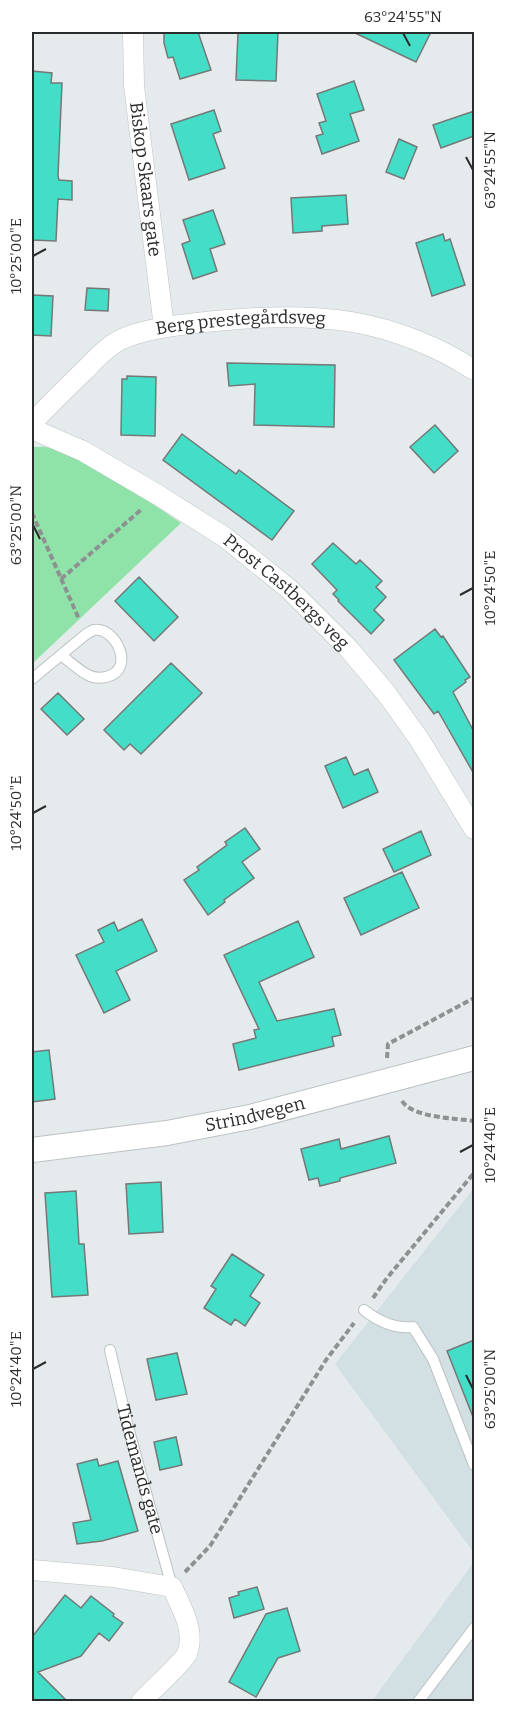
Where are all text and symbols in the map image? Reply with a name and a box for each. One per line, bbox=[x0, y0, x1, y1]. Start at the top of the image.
text: 63°24'55"N bbox=[364, 8, 442, 26]
street label: Biskop Skaars gate bbox=[125, 101, 166, 258]
text: 63°24'55"N bbox=[481, 131, 499, 209]
text: 10°25'00"E bbox=[7, 218, 25, 294]
street label: Berg prestegårdsveg bbox=[154, 306, 327, 340]
text: 63°25'00"N bbox=[7, 485, 25, 565]
street label: Prost Castbergs veg bbox=[219, 529, 354, 654]
text: 10°24'50"E bbox=[481, 550, 499, 626]
text: 10°24'50"E bbox=[7, 775, 25, 851]
street label: Strindvegen bbox=[203, 1092, 308, 1136]
text: 10°24'40"E bbox=[481, 1107, 499, 1183]
text: 10°24'40"E bbox=[7, 1331, 25, 1407]
text: 63°25'00"N bbox=[481, 1349, 499, 1429]
street label: Tidemands gate bbox=[112, 1402, 168, 1537]

